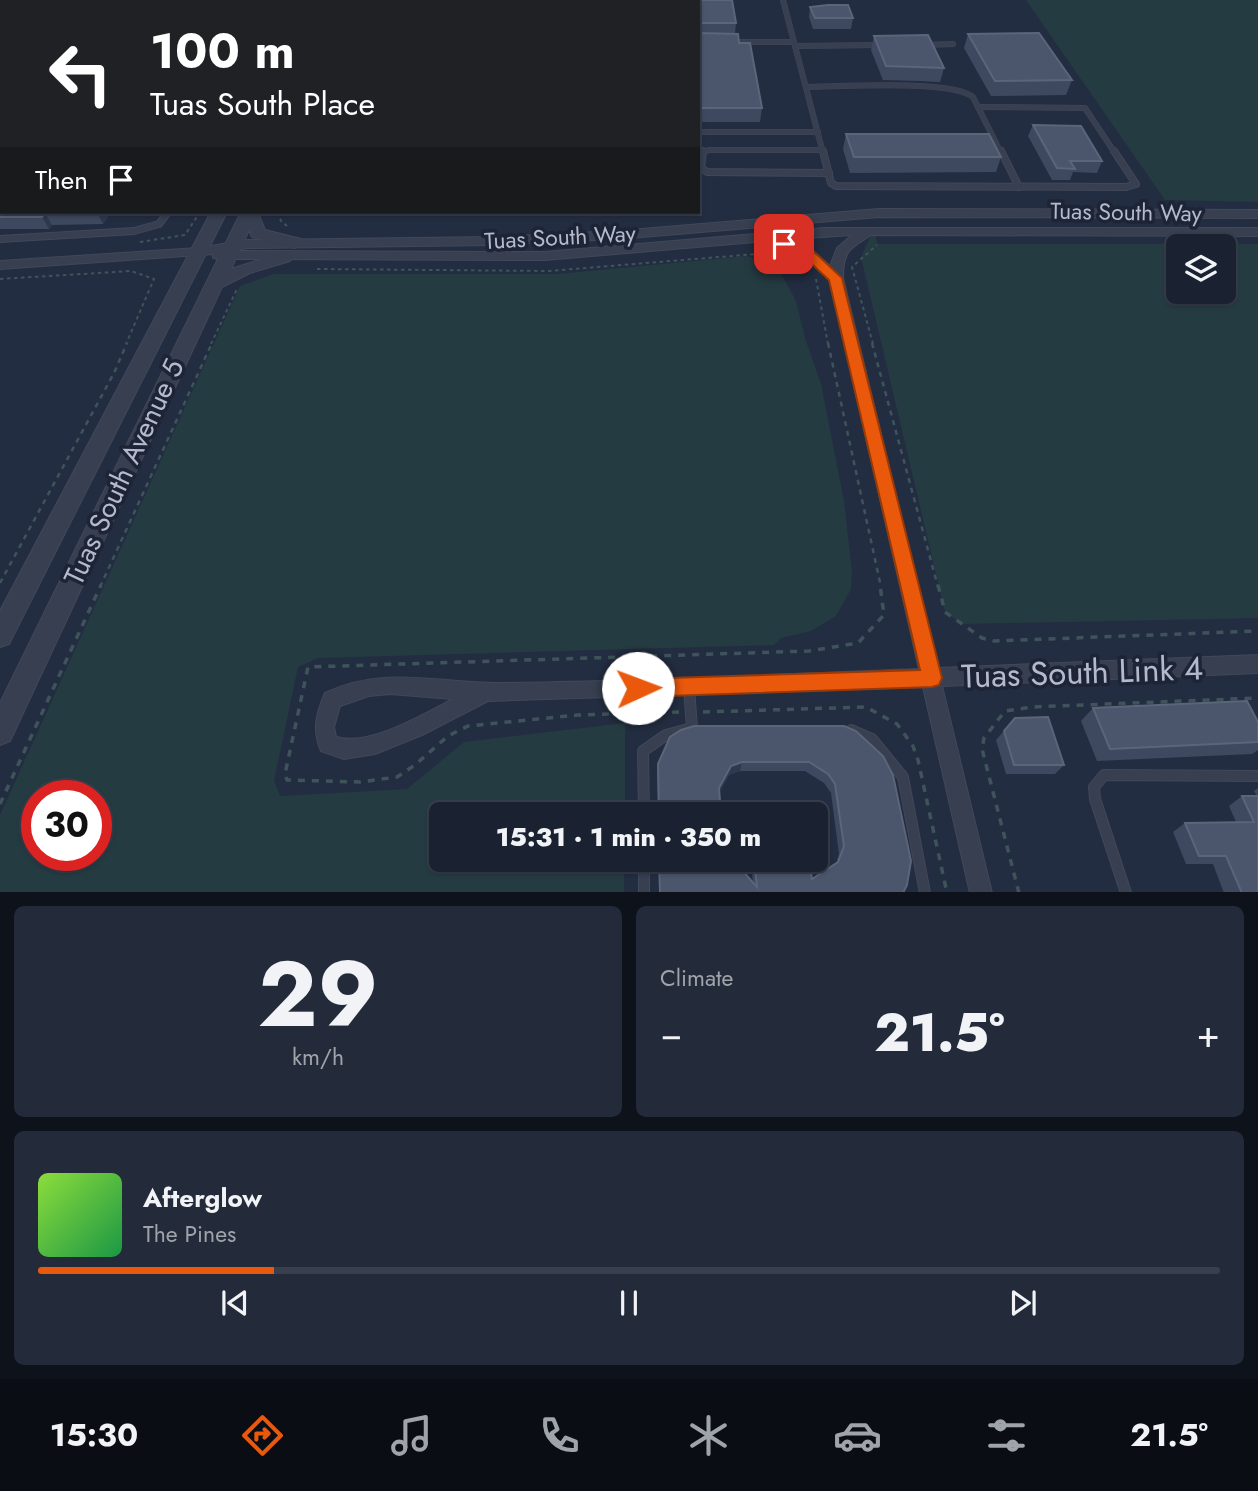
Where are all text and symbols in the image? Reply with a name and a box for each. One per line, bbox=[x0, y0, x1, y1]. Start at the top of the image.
text: 100 m bbox=[150, 16, 295, 86]
icon: left bbox=[35, 28, 126, 119]
text: Tuas South Place bbox=[150, 81, 375, 127]
text: Then bbox=[35, 161, 88, 199]
icon: arrive bbox=[102, 161, 140, 199]
street label: Tuas South Way bbox=[1050, 194, 1203, 230]
pin bbox=[754, 214, 814, 274]
street label: Tuas South Way bbox=[483, 216, 637, 258]
icon: arrive bbox=[765, 225, 803, 263]
map controls bbox=[1166, 234, 1236, 304]
button: layers bbox=[1166, 234, 1236, 304]
street label: Tuas South Avenue 5 bbox=[54, 352, 194, 592]
street label: Tuas South Link 4 bbox=[960, 644, 1204, 700]
position arrow bbox=[601, 651, 675, 725]
speed limit sign: 30 bbox=[21, 780, 112, 871]
text: 15:31 · 1 min · 350 m bbox=[496, 818, 761, 856]
text: 29 bbox=[258, 929, 378, 1060]
text: Climate bbox=[660, 961, 733, 995]
text: 21.5° bbox=[874, 995, 1005, 1071]
text: − bbox=[660, 1006, 682, 1061]
text: + bbox=[1197, 1006, 1220, 1061]
text: km/h bbox=[292, 1040, 344, 1074]
text: Afterglow bbox=[143, 1179, 262, 1217]
text: The Pines bbox=[143, 1217, 236, 1251]
icon: previous bbox=[216, 1284, 254, 1322]
icon: pause bbox=[610, 1284, 648, 1322]
icon: next bbox=[1004, 1284, 1042, 1322]
icon: directions bbox=[238, 1411, 287, 1460]
icon: music bbox=[387, 1411, 436, 1460]
icon: phone bbox=[535, 1411, 584, 1460]
icon: climate bbox=[684, 1411, 733, 1460]
icon: car bbox=[833, 1411, 882, 1460]
icon: filters bbox=[982, 1411, 1031, 1460]
text: 15:30 bbox=[50, 1412, 138, 1458]
text: 21.5° bbox=[1130, 1412, 1208, 1458]

